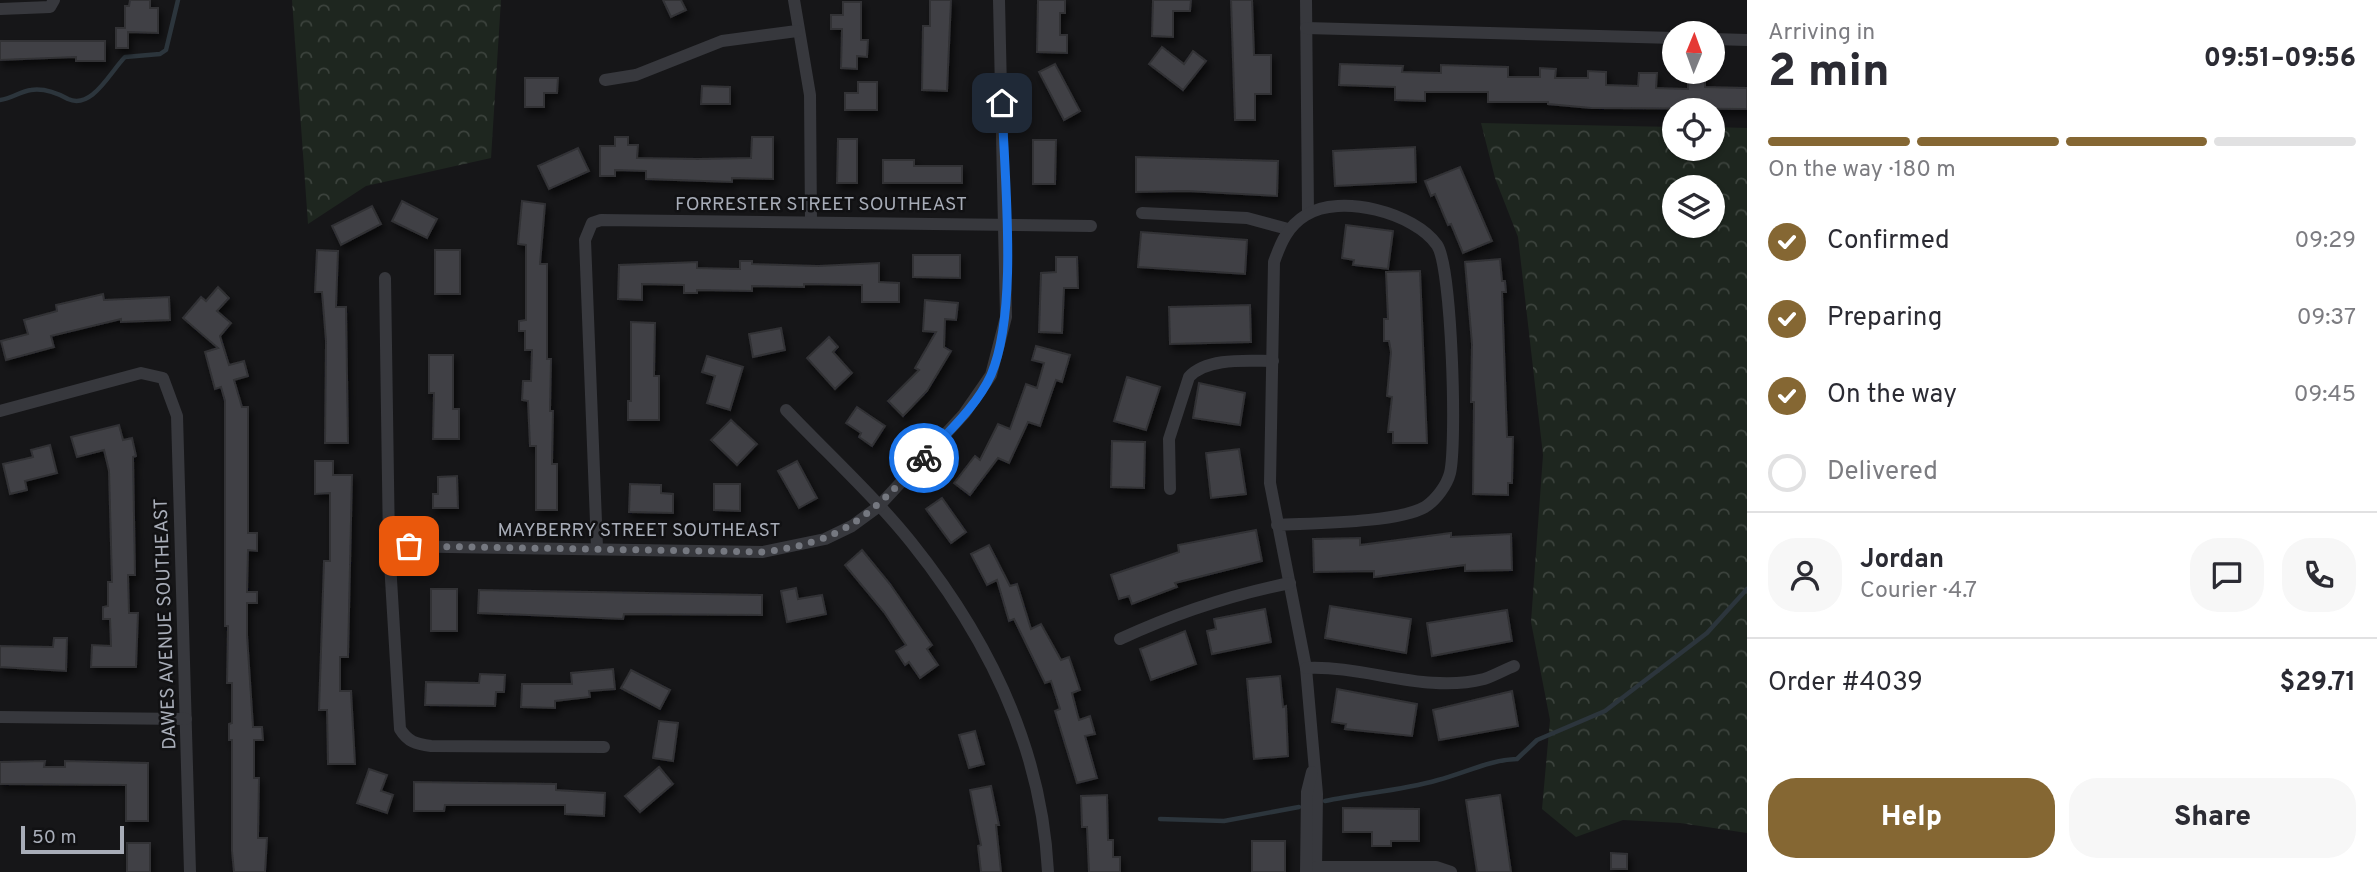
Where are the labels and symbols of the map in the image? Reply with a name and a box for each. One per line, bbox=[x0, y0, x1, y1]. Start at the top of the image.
north arrow bbox=[1662, 21, 1726, 84]
pin bbox=[972, 73, 1032, 133]
street label: FORRESTER STREET SOUTHEAST bbox=[675, 193, 967, 217]
courier bbox=[889, 423, 959, 493]
street label: DAWES AVENUE SOUTHEAST bbox=[150, 498, 182, 750]
pin bbox=[379, 516, 439, 576]
street label: MAYBERRY STREET SOUTHEAST bbox=[497, 519, 781, 543]
scale bar bbox=[21, 823, 124, 855]

